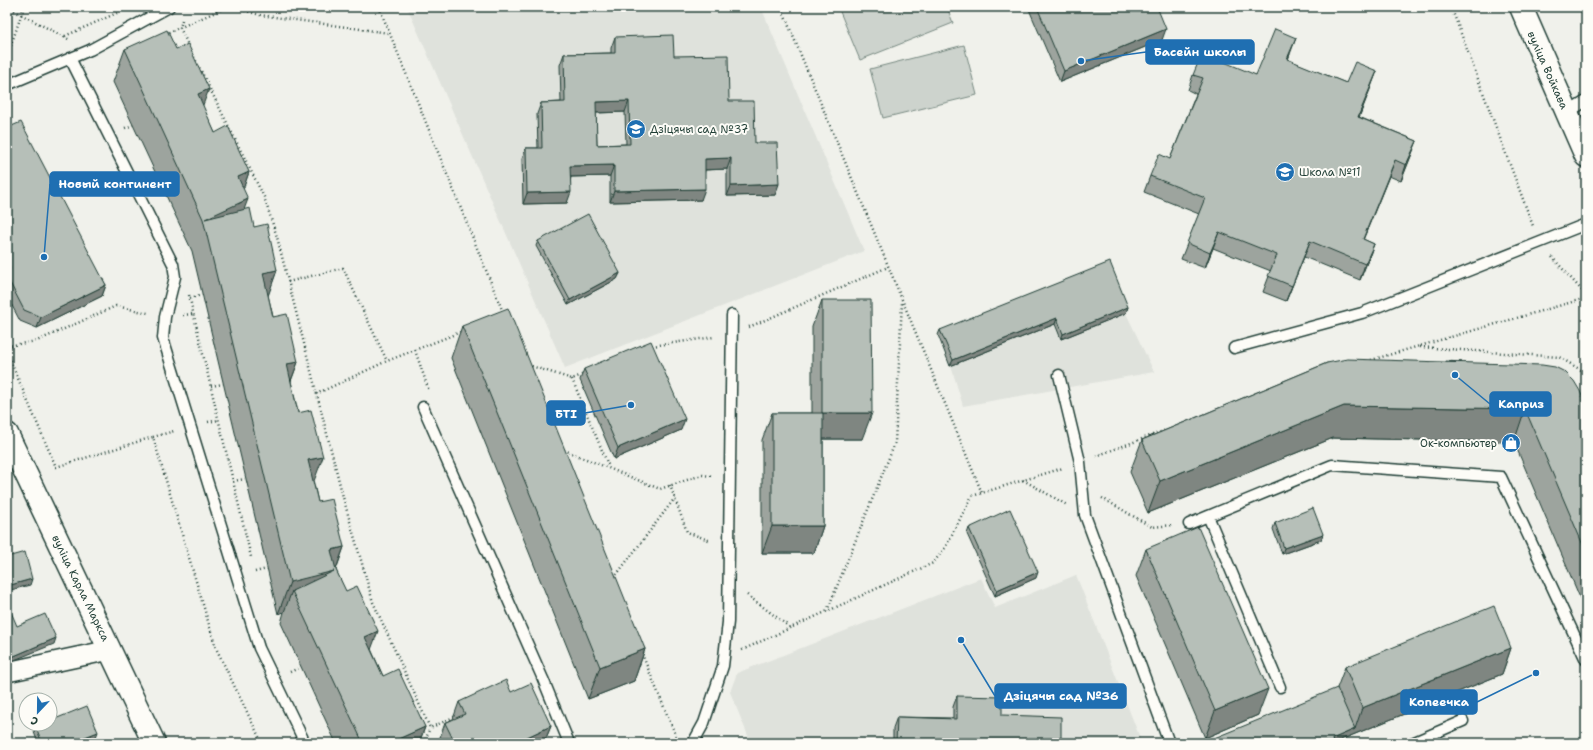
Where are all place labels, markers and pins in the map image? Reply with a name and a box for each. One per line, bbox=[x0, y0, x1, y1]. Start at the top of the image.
callout: Басейн школы bbox=[1146, 40, 1254, 64]
school or university icon: Дзіцячы сад №37 bbox=[625, 118, 647, 140]
place label: Дзіцячы сад №37 bbox=[650, 122, 748, 137]
school or university icon: Школа №11 bbox=[1274, 161, 1296, 183]
place label: Школа №11 bbox=[1299, 165, 1361, 180]
callout: Новый континент bbox=[50, 172, 179, 196]
callout: Каприз bbox=[1490, 392, 1551, 416]
callout: БТІ bbox=[547, 401, 585, 425]
shop icon: Ок-компьютер bbox=[1500, 432, 1522, 454]
place label: Ок-компьютер bbox=[1420, 436, 1497, 451]
callout: Дзіцячы сад №36 bbox=[995, 684, 1126, 708]
callout: Копеечка bbox=[1401, 690, 1477, 714]

